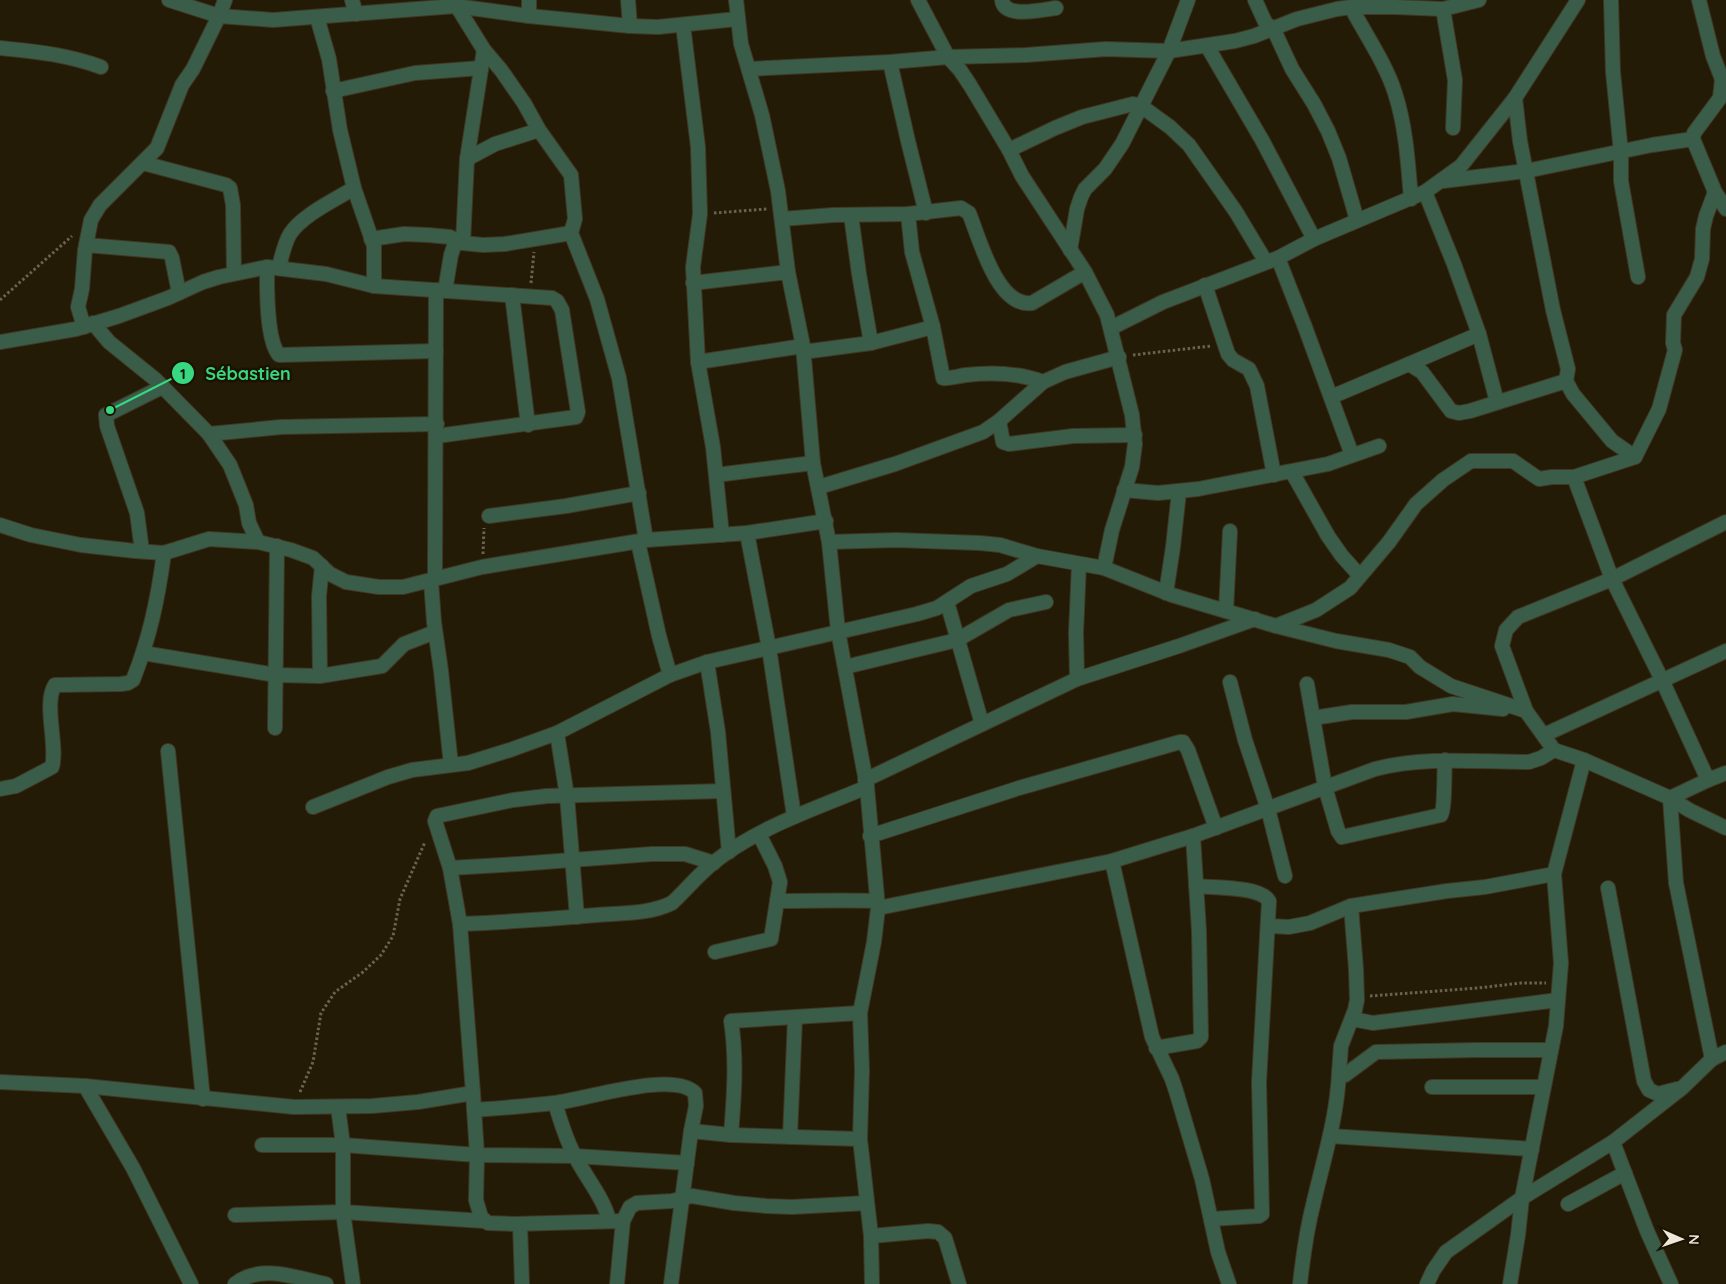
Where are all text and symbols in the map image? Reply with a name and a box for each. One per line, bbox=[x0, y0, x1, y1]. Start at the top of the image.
callout: Sébastien bbox=[171, 357, 301, 390]
text: Sébastien bbox=[205, 362, 291, 385]
text: 1 bbox=[180, 364, 186, 383]
north arrow bbox=[1656, 1214, 1706, 1264]
text: N bbox=[1685, 1234, 1703, 1245]

